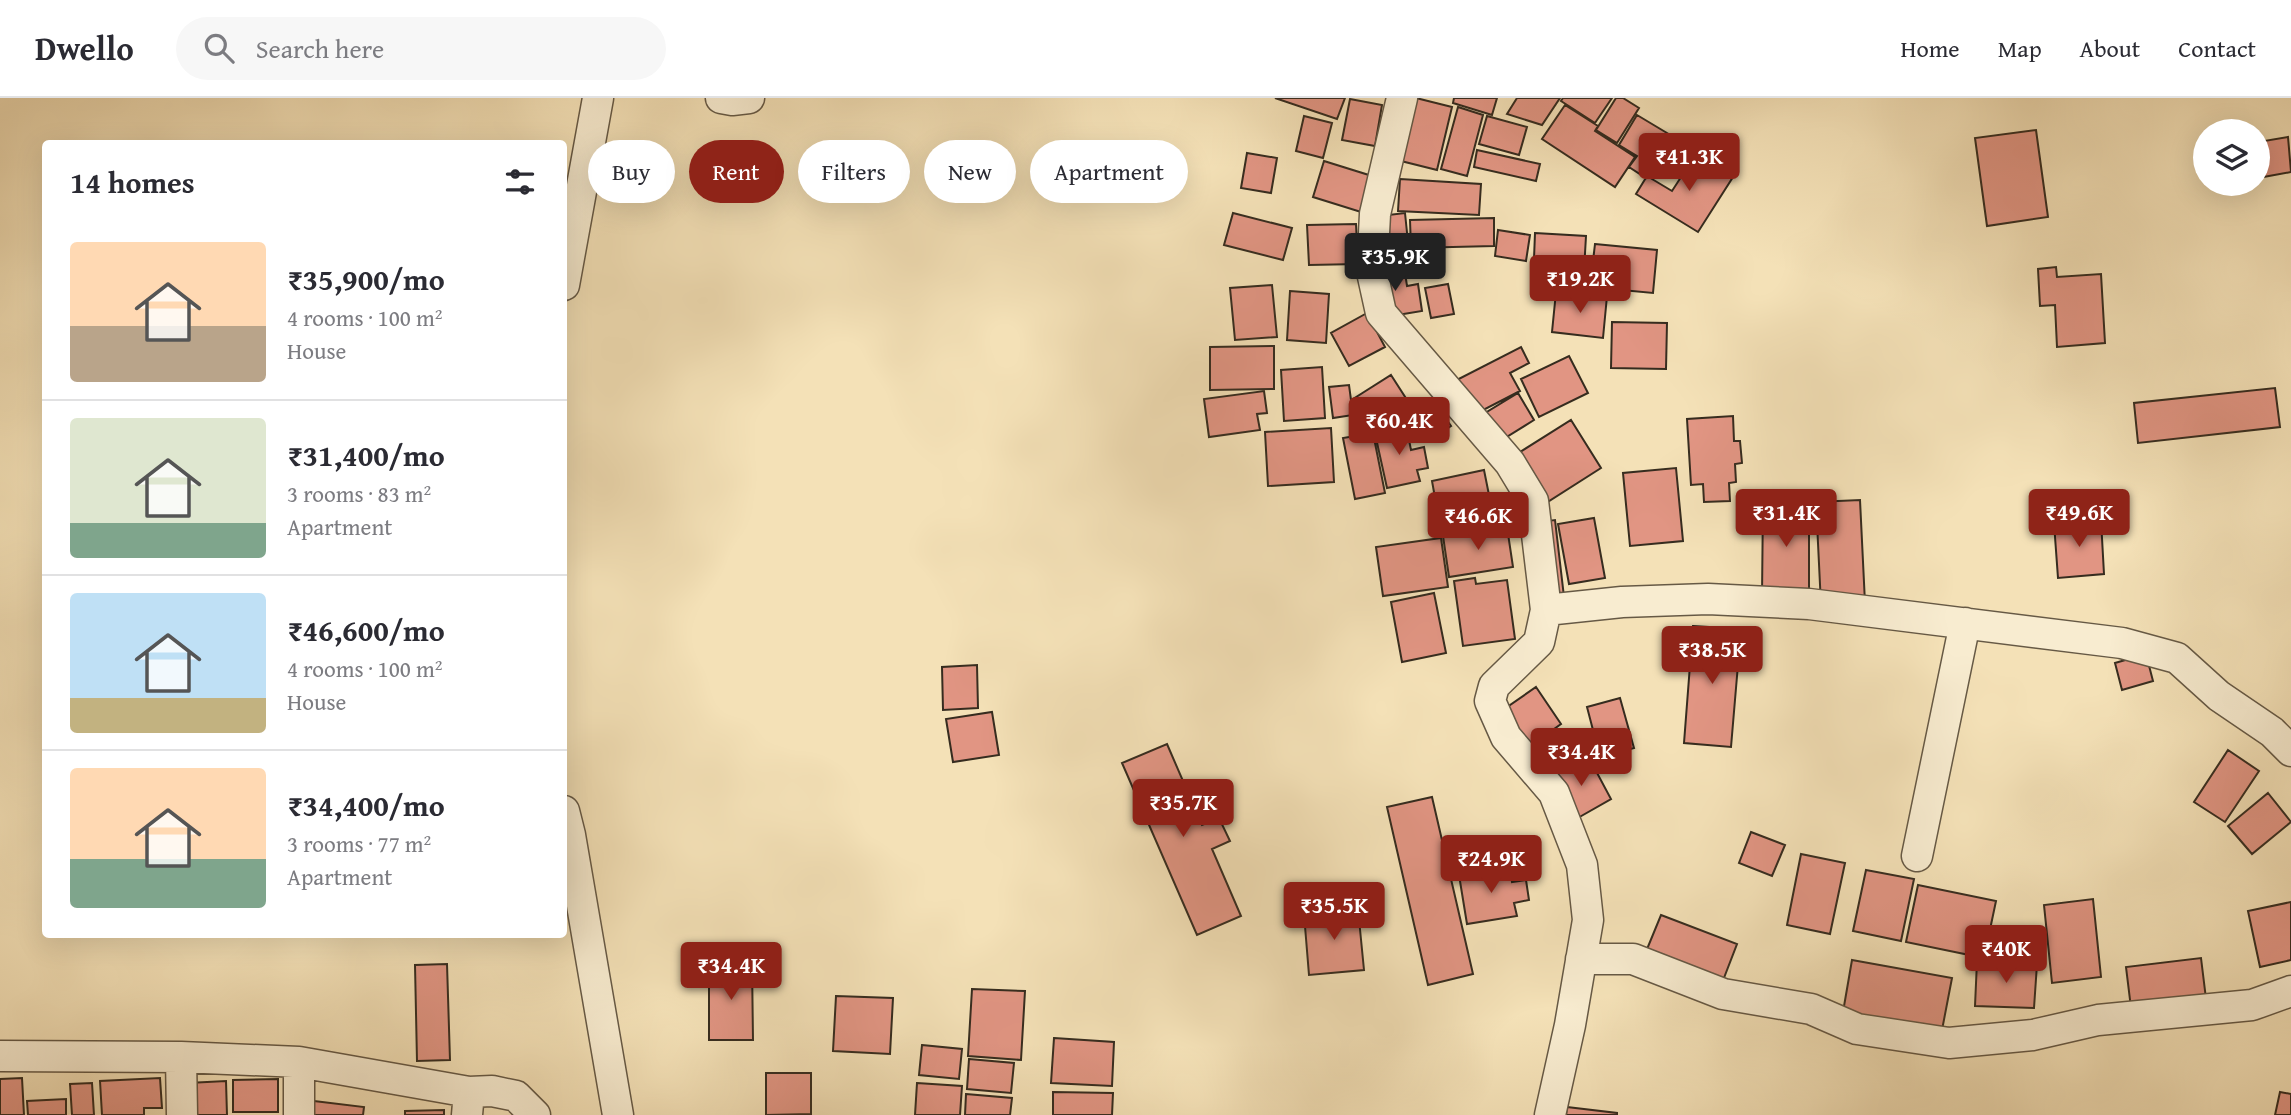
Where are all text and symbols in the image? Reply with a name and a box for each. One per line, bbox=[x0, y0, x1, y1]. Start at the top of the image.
search box bbox=[176, 17, 666, 80]
text: Dwello bbox=[35, 24, 134, 72]
icon: search bbox=[200, 29, 238, 67]
text: Search here bbox=[256, 29, 384, 68]
text: Home bbox=[1901, 31, 1960, 66]
text: Map bbox=[1998, 31, 2042, 66]
text: About bbox=[2080, 31, 2140, 66]
text: Contact bbox=[2178, 31, 2256, 66]
map controls bbox=[2193, 119, 2270, 196]
button: layers bbox=[2193, 119, 2270, 196]
pin: ₹41.3K bbox=[1632, 134, 1746, 193]
text: ₹41.3K bbox=[1655, 139, 1723, 172]
chip: Buy bbox=[588, 140, 675, 203]
chip: Rent bbox=[689, 140, 784, 203]
chip: Filters bbox=[798, 140, 910, 203]
chip: New bbox=[924, 140, 1016, 203]
chip: Apartment bbox=[1030, 140, 1188, 203]
text: 14 homes bbox=[70, 160, 195, 204]
icon: filters bbox=[501, 163, 539, 201]
pin: ₹35.9K bbox=[1338, 234, 1452, 293]
text: ₹35.9K bbox=[1361, 239, 1429, 272]
pin: ₹19.2K bbox=[1523, 256, 1637, 315]
text: ₹35,900/mo bbox=[287, 257, 445, 301]
text: ₹19.2K bbox=[1546, 261, 1614, 294]
icon: home bbox=[126, 270, 210, 354]
text: 4 rooms · 100 m² bbox=[287, 301, 442, 334]
text: House bbox=[287, 334, 346, 367]
pin: ₹60.4K bbox=[1342, 398, 1456, 457]
text: ₹60.4K bbox=[1365, 403, 1433, 436]
text: ₹31,400/mo bbox=[287, 433, 445, 477]
icon: home bbox=[126, 446, 210, 530]
text: 3 rooms · 83 m² bbox=[287, 477, 431, 510]
pin: ₹31.4K bbox=[1729, 490, 1843, 549]
pin: ₹49.6K bbox=[2022, 490, 2136, 549]
pin: ₹46.6K bbox=[1421, 492, 1535, 552]
text: ₹31.4K bbox=[1752, 495, 1820, 528]
text: ₹49.6K bbox=[2045, 495, 2113, 528]
text: ₹46.6K bbox=[1444, 498, 1512, 531]
text: Apartment bbox=[287, 510, 392, 543]
text: ₹46,600/mo bbox=[287, 608, 445, 652]
icon: home bbox=[126, 621, 210, 705]
pin: ₹38.5K bbox=[1655, 626, 1769, 686]
text: ₹38.5K bbox=[1678, 632, 1746, 665]
text: 4 rooms · 100 m² bbox=[287, 652, 442, 685]
text: House bbox=[287, 685, 346, 718]
pin: ₹34.4K bbox=[1524, 728, 1638, 788]
text: ₹34.4K bbox=[1547, 734, 1615, 767]
pin: ₹35.7K bbox=[1126, 780, 1240, 839]
text: ₹34,400/mo bbox=[287, 783, 445, 827]
text: ₹35.7K bbox=[1149, 785, 1217, 818]
icon: home bbox=[126, 796, 210, 880]
text: 3 rooms · 77 m² bbox=[287, 827, 431, 860]
pin: ₹24.9K bbox=[1434, 836, 1548, 895]
text: ₹24.9K bbox=[1457, 841, 1525, 874]
text: Apartment bbox=[287, 860, 392, 893]
pin: ₹35.5K bbox=[1277, 882, 1391, 942]
text: ₹35.5K bbox=[1300, 888, 1368, 921]
pin: ₹40K bbox=[1965, 926, 2047, 985]
text: ₹40K bbox=[1981, 931, 2031, 964]
pin: ₹34.4K bbox=[674, 942, 788, 1002]
text: ₹34.4K bbox=[697, 948, 765, 981]

